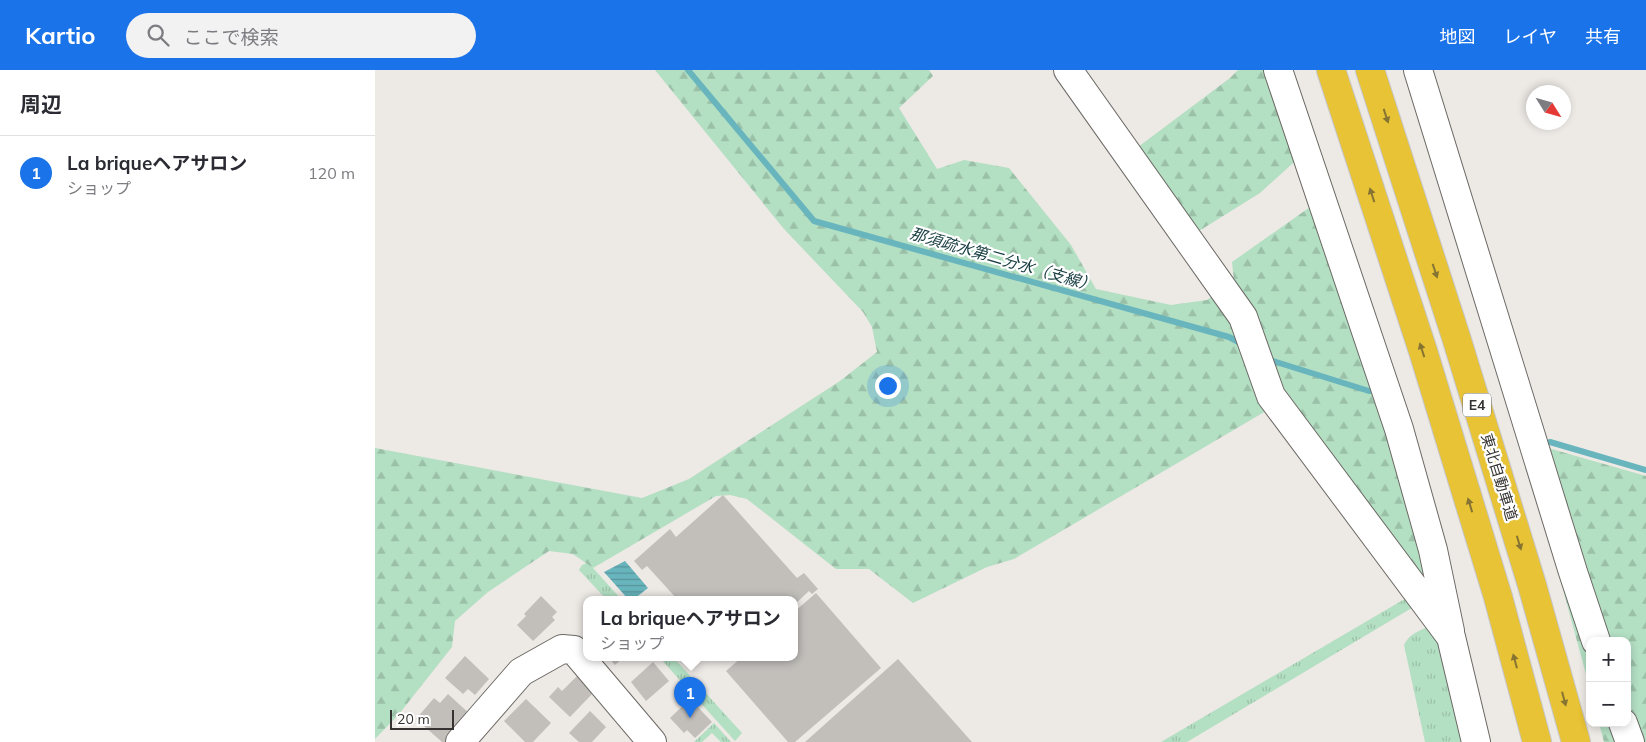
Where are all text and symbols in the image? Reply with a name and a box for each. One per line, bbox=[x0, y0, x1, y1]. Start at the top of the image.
search box bbox=[126, 13, 476, 58]
text: Kartio bbox=[25, 20, 96, 50]
icon: search bbox=[144, 21, 172, 49]
text: ここで検索 bbox=[184, 25, 279, 49]
text: 地図 bbox=[1440, 25, 1476, 48]
text: レイヤ bbox=[1504, 25, 1557, 48]
text: 共有 bbox=[1585, 25, 1621, 48]
north arrow bbox=[1526, 85, 1571, 130]
text: 周辺 bbox=[20, 91, 62, 117]
one-way arrow bbox=[1382, 109, 1390, 124]
text: La briqueヘアサロン bbox=[67, 151, 247, 175]
text: 1 bbox=[31, 163, 41, 183]
text: 120 m bbox=[308, 163, 355, 183]
text: ショップ bbox=[67, 178, 131, 198]
one-way arrow bbox=[1368, 187, 1376, 202]
water label: 那須疏水第二分水（支線） bbox=[908, 223, 1098, 295]
one-way arrow bbox=[1431, 264, 1439, 279]
one-way arrow bbox=[1418, 342, 1426, 357]
your location bbox=[875, 373, 901, 399]
road number: E4 bbox=[1463, 394, 1491, 416]
street label: 東北自動車道 bbox=[1477, 431, 1522, 523]
one-way arrow bbox=[1465, 497, 1473, 512]
one-way arrow bbox=[1516, 536, 1524, 551]
popup bbox=[583, 596, 798, 661]
text: La briqueヘアサロン bbox=[600, 606, 781, 630]
text: ショップ bbox=[600, 633, 664, 653]
map controls bbox=[1586, 637, 1631, 727]
button: + bbox=[1586, 637, 1631, 682]
one-way arrow bbox=[1511, 654, 1519, 669]
pin: 1 bbox=[674, 677, 706, 718]
button: − bbox=[1586, 682, 1631, 727]
one-way arrow bbox=[1560, 692, 1568, 707]
scale bar bbox=[390, 707, 454, 730]
text: 20 m bbox=[397, 710, 430, 728]

